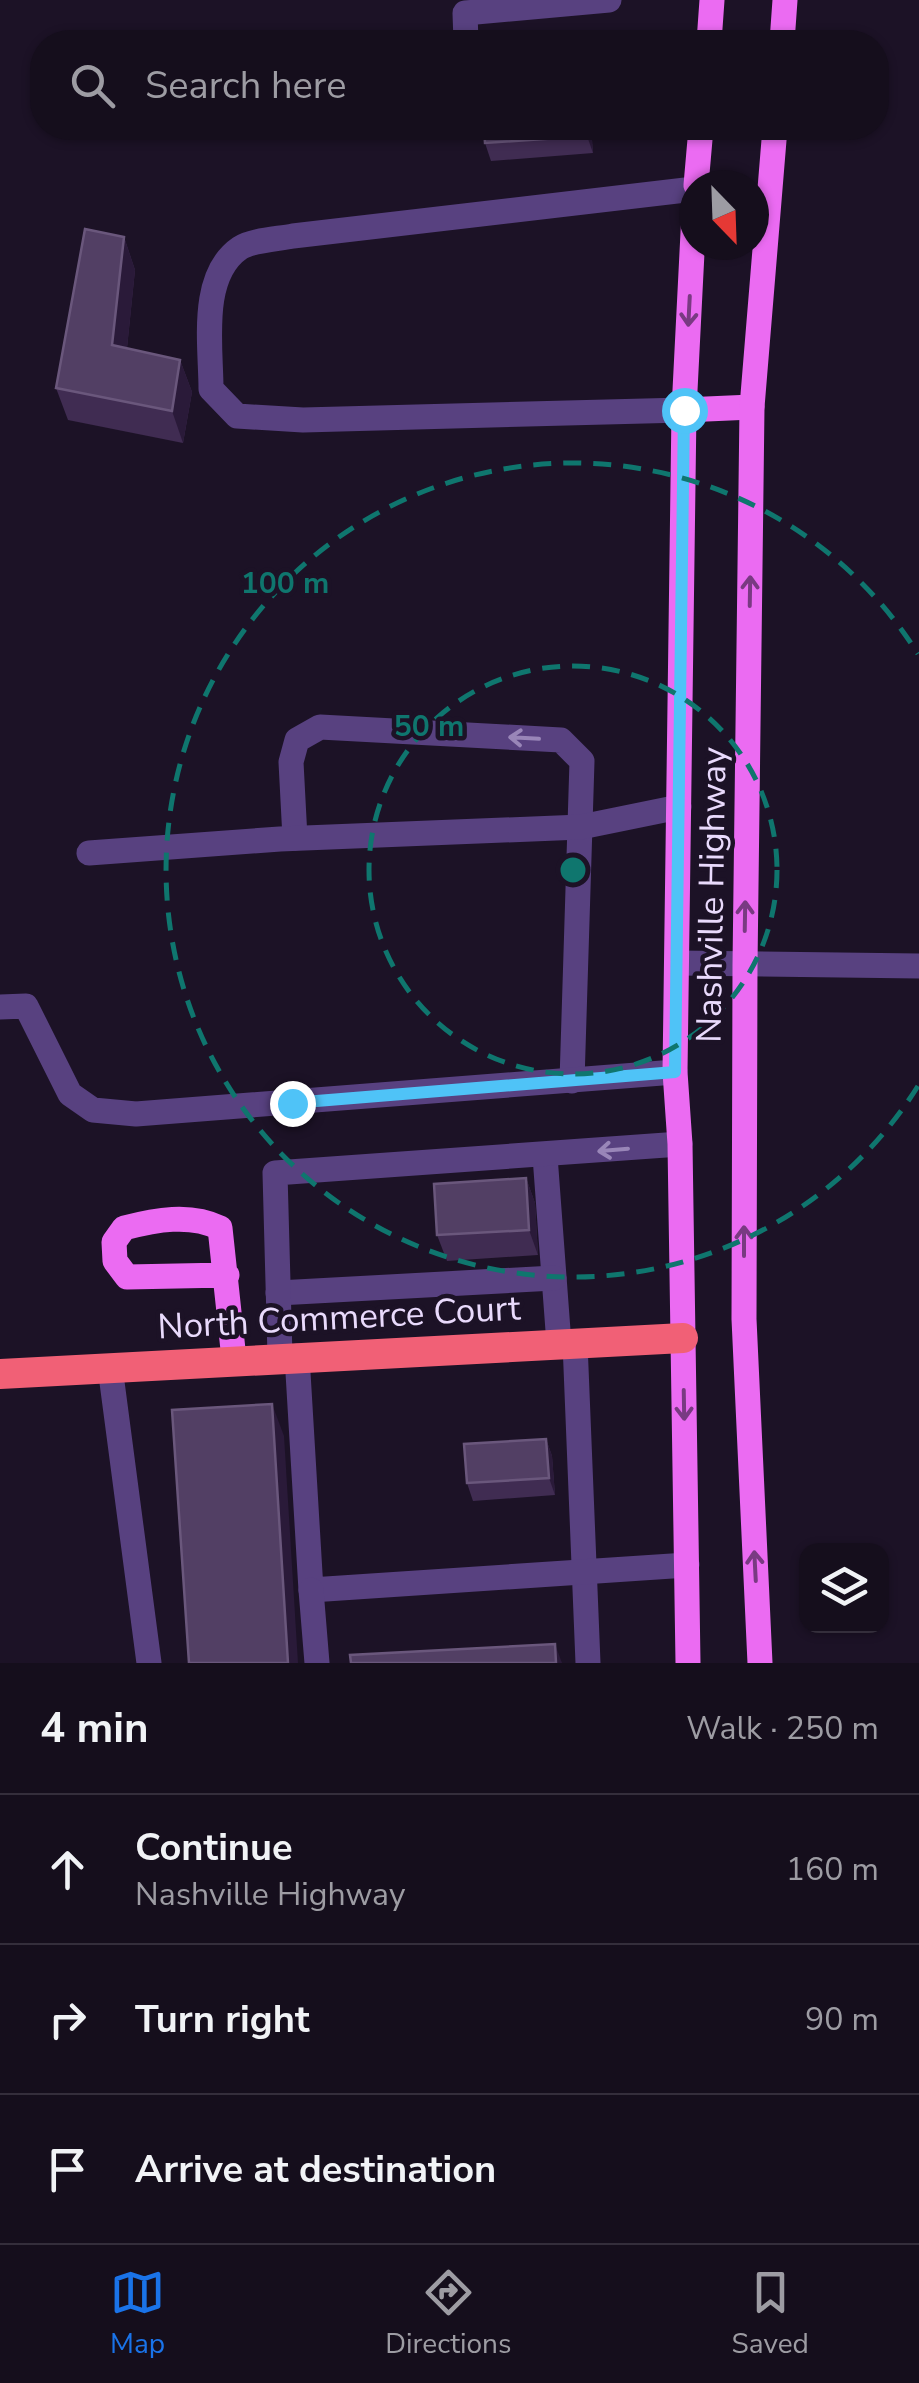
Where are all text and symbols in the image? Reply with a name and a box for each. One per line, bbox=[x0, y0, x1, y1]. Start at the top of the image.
search box bbox=[30, 30, 889, 140]
icon: search bbox=[65, 58, 120, 113]
text: Search here bbox=[145, 60, 346, 111]
north arrow bbox=[679, 170, 769, 260]
one-way arrow bbox=[679, 294, 698, 326]
route start bbox=[662, 388, 708, 434]
text: 100 m bbox=[241, 563, 329, 604]
one-way arrow bbox=[740, 575, 759, 607]
text: 50 m bbox=[394, 706, 464, 747]
one-way arrow bbox=[509, 728, 541, 747]
street label: Nashville Highway bbox=[685, 747, 738, 1043]
centre of rings bbox=[555, 852, 591, 888]
one-way arrow bbox=[736, 900, 755, 932]
route end bbox=[270, 1081, 316, 1127]
one-way arrow bbox=[597, 1140, 629, 1159]
one-way arrow bbox=[734, 1225, 754, 1258]
street label: North Commerce Court bbox=[156, 1284, 522, 1350]
one-way arrow bbox=[674, 1389, 693, 1421]
map controls bbox=[799, 1543, 889, 1633]
button: layers bbox=[799, 1543, 889, 1633]
one-way arrow bbox=[746, 1550, 765, 1582]
text: 4 min bbox=[40, 1700, 149, 1757]
text: Walk · 250 m bbox=[686, 1707, 879, 1750]
text: Continue bbox=[135, 1822, 293, 1873]
icon: ahead bbox=[40, 1842, 95, 1897]
text: 160 m bbox=[786, 1848, 879, 1891]
text: Nashville Highway bbox=[135, 1873, 405, 1916]
icon: right bbox=[40, 1992, 95, 2047]
text: Turn right bbox=[135, 1994, 310, 2045]
text: 90 m bbox=[805, 1998, 879, 2041]
icon: arrive bbox=[40, 2142, 95, 2197]
text: Arrive at destination bbox=[135, 2144, 496, 2195]
tab: Map bbox=[110, 2265, 165, 2363]
tab: Directions bbox=[385, 2265, 511, 2363]
tab: Saved bbox=[732, 2265, 809, 2363]

